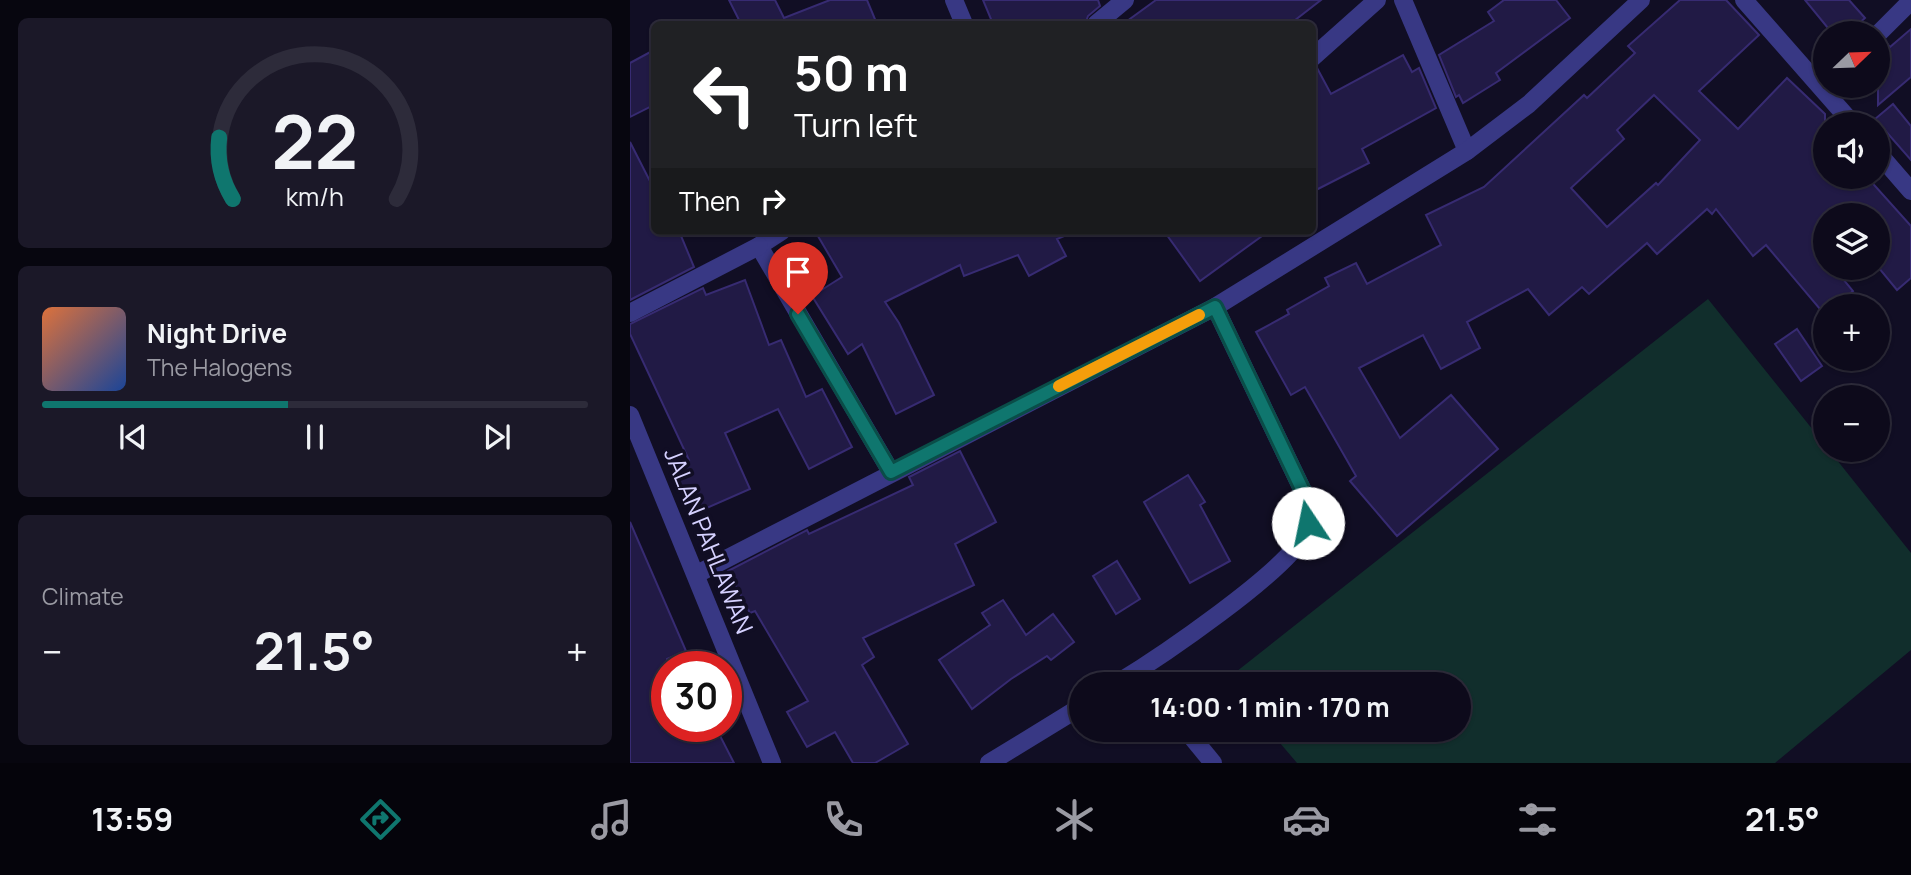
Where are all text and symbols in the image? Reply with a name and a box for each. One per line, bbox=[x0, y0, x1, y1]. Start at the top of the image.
north arrow bbox=[1813, 21, 1890, 98]
map controls bbox=[1813, 21, 1890, 462]
text: 50 m bbox=[794, 39, 909, 106]
icon: left bbox=[679, 49, 770, 140]
text: 22 bbox=[272, 92, 358, 192]
text: Turn left bbox=[794, 103, 918, 147]
button: sound bbox=[1813, 112, 1890, 189]
text: km/h bbox=[286, 179, 344, 214]
icon: right bbox=[754, 182, 792, 220]
text: Then bbox=[679, 183, 740, 219]
button: layers bbox=[1813, 203, 1890, 280]
pin bbox=[768, 242, 828, 314]
icon: arrive bbox=[779, 253, 817, 291]
button: + bbox=[1813, 294, 1890, 371]
text: Night Drive bbox=[147, 315, 287, 351]
text: The Halogens bbox=[147, 351, 292, 383]
button: − bbox=[1813, 385, 1890, 462]
icon: previous bbox=[114, 418, 152, 456]
icon: pause bbox=[296, 418, 334, 456]
icon: next bbox=[478, 418, 516, 456]
street label: JALAN PAHLAWAN bbox=[657, 443, 762, 638]
position arrow bbox=[1271, 486, 1345, 560]
text: Climate bbox=[42, 580, 124, 612]
text: 21.5° bbox=[254, 615, 375, 686]
text: − bbox=[42, 625, 63, 677]
text: + bbox=[566, 625, 588, 677]
speed limit sign: 30 bbox=[651, 651, 742, 742]
text: 14:00 · 1 min · 170 m bbox=[1150, 689, 1390, 725]
icon: directions bbox=[356, 795, 405, 844]
icon: music bbox=[587, 795, 636, 844]
icon: phone bbox=[819, 795, 868, 844]
icon: climate bbox=[1050, 795, 1099, 844]
icon: car bbox=[1282, 795, 1331, 844]
icon: filters bbox=[1513, 795, 1562, 844]
text: 13:59 bbox=[91, 797, 173, 841]
text: 21.5° bbox=[1745, 797, 1820, 841]

